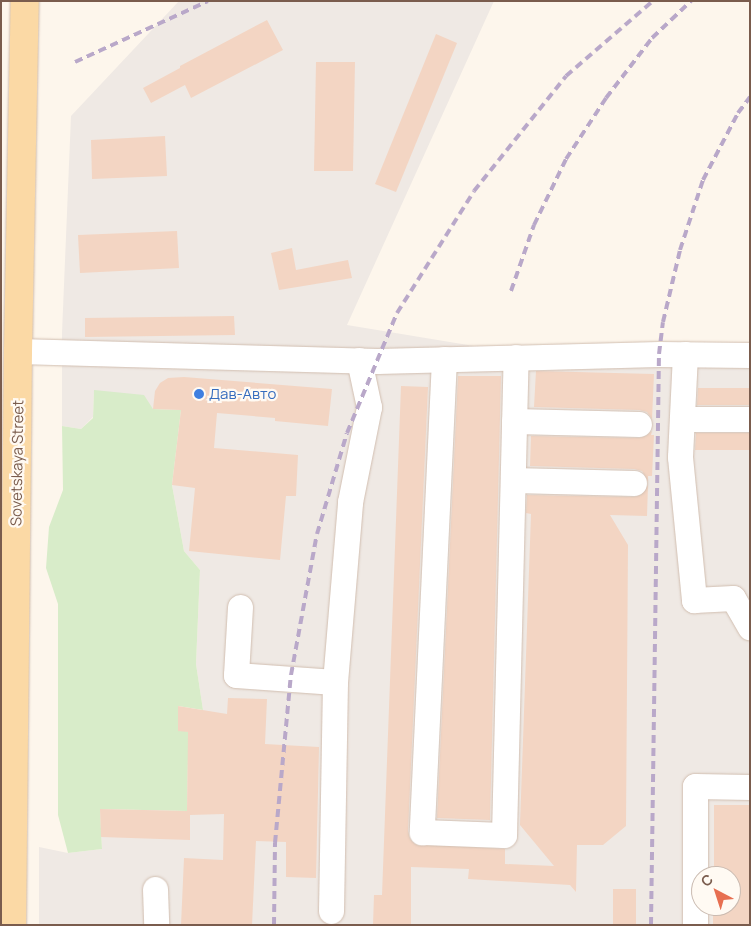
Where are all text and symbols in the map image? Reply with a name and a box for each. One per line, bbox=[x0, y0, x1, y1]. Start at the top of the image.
place label: Дав-Авто bbox=[209, 385, 276, 403]
marker: Дав-Авто bbox=[193, 388, 205, 400]
street label: Sovetskaya Street bbox=[7, 400, 27, 526]
north arrow bbox=[691, 866, 741, 916]
text: С bbox=[697, 869, 717, 890]

